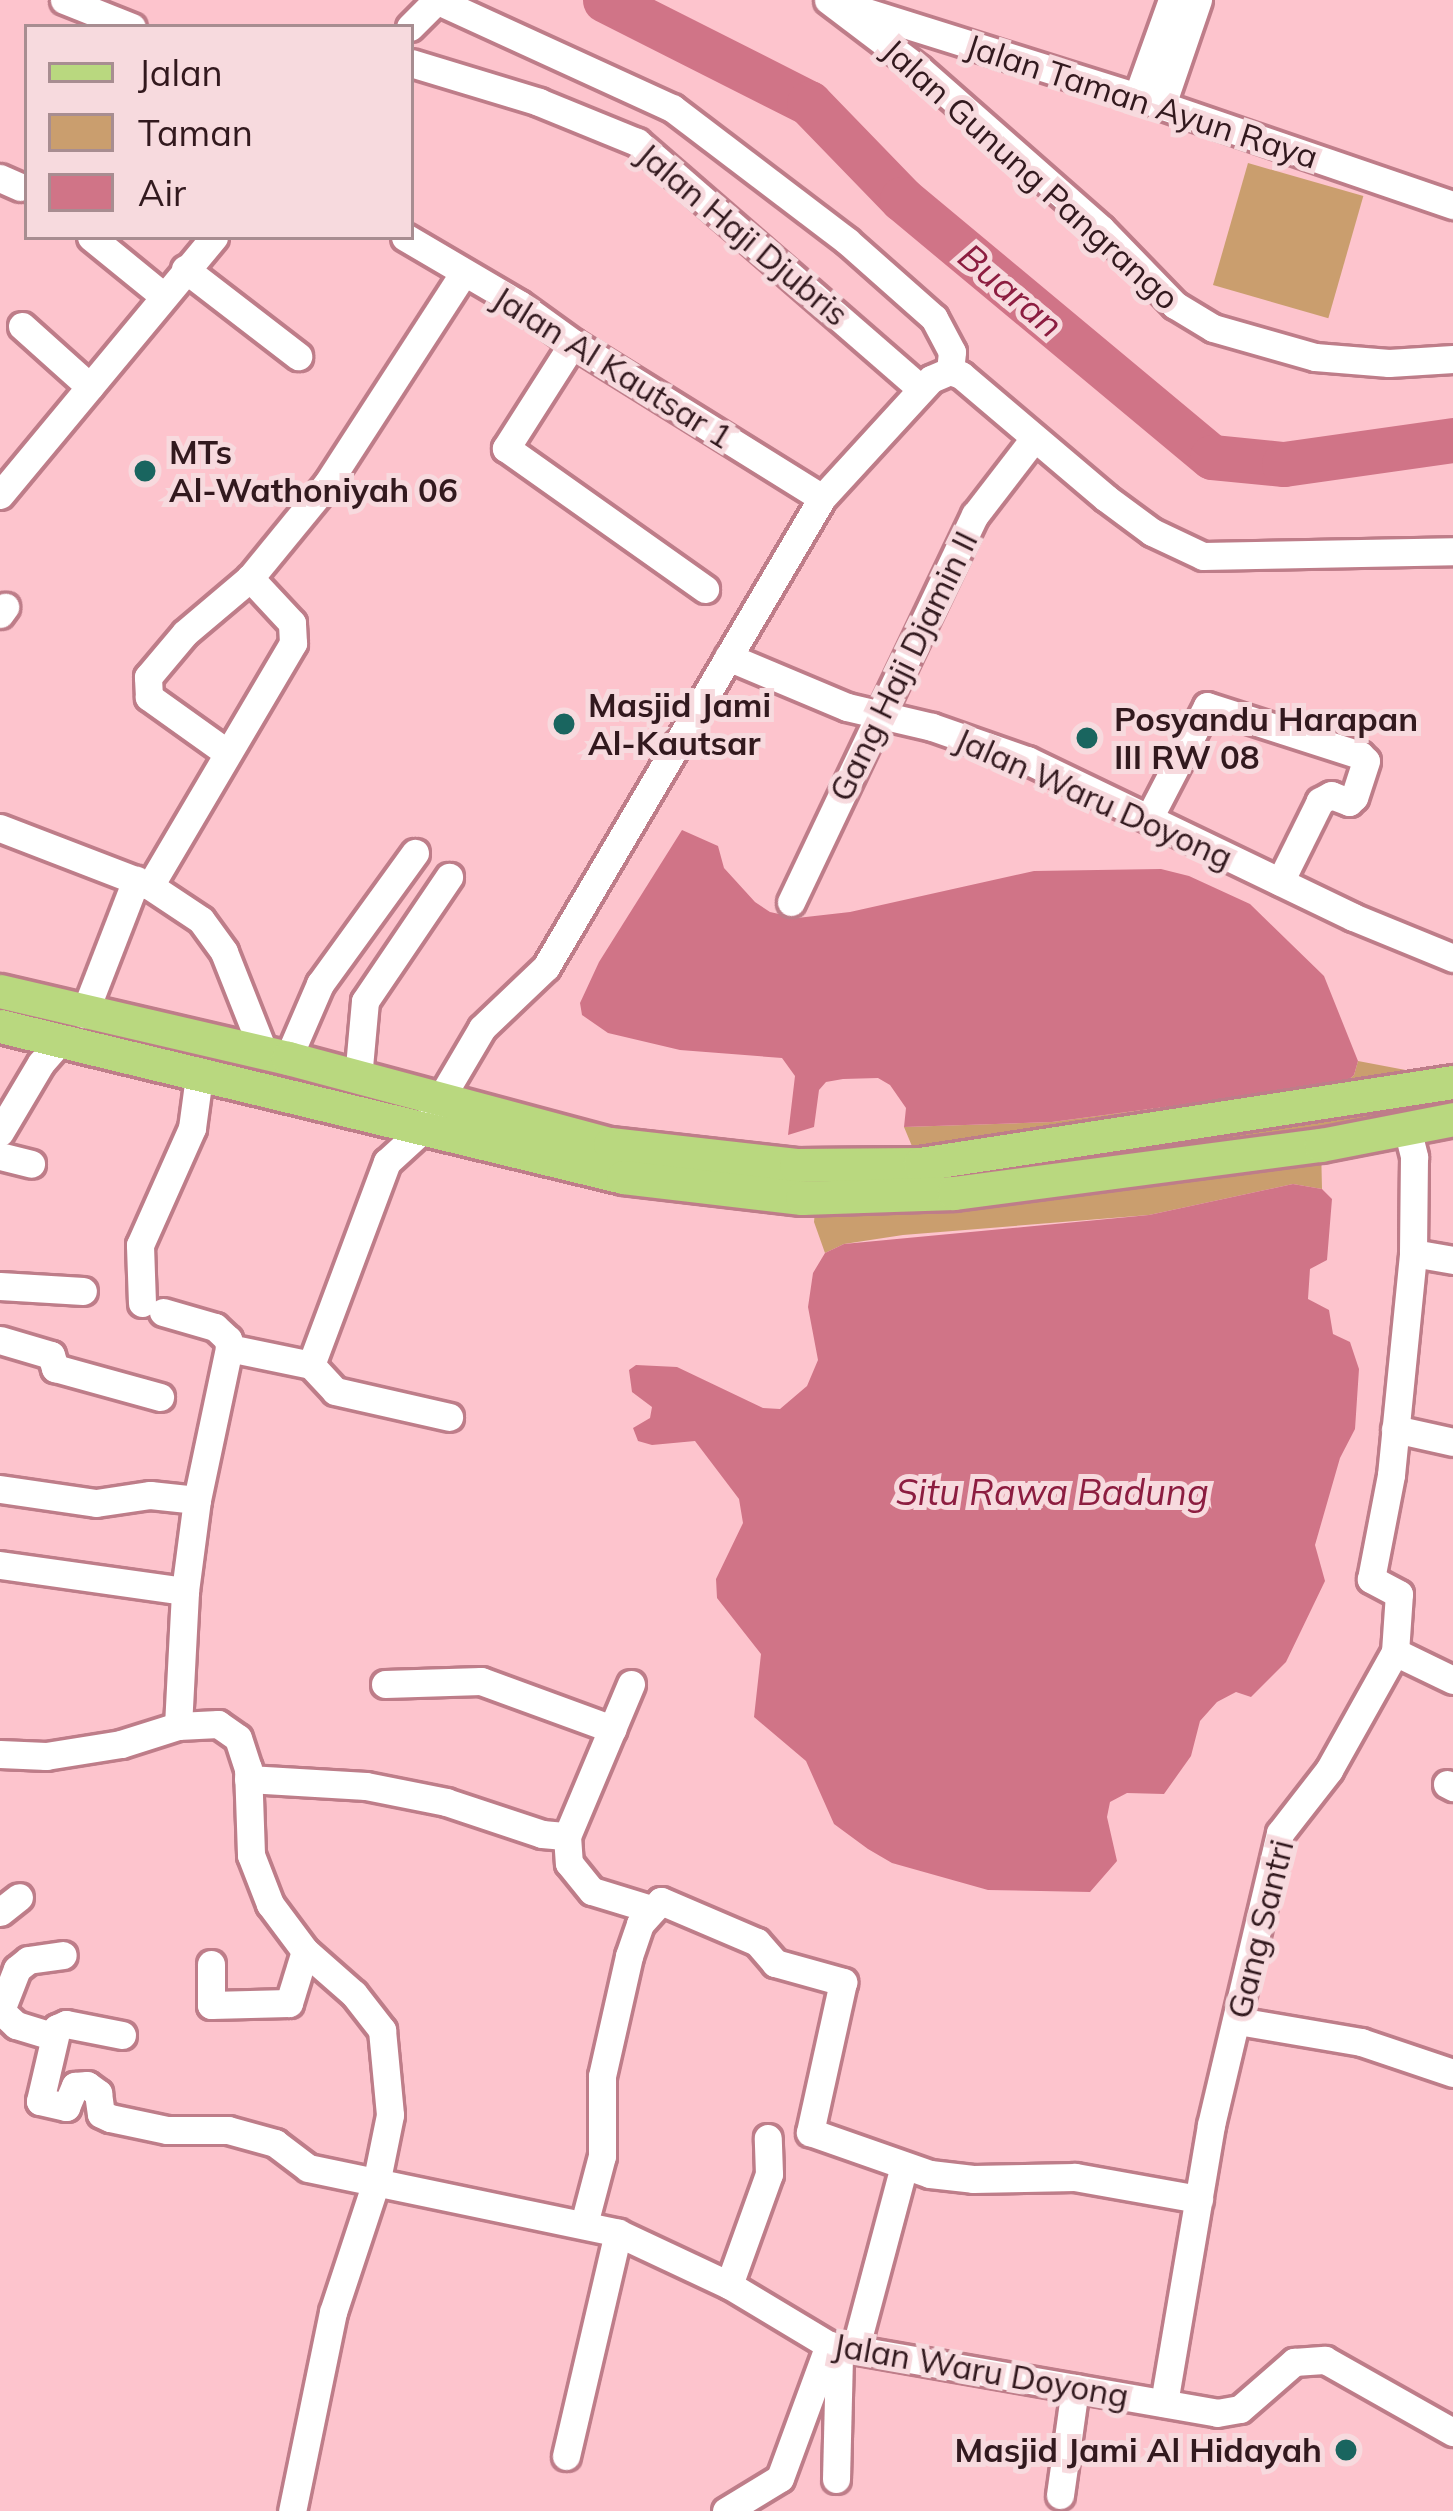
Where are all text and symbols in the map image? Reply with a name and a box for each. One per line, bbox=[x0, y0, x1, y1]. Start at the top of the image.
legend bbox=[24, 24, 414, 240]
street label: Jalan Taman Ayun Raya bbox=[961, 25, 1323, 177]
street label: Jalan Gunung Pangrango bbox=[875, 30, 1187, 318]
text: Jalan bbox=[138, 50, 223, 95]
text: Taman bbox=[138, 110, 253, 155]
street label: Jalan Haji Djubris bbox=[629, 134, 857, 334]
text: Air bbox=[138, 170, 186, 215]
water label: Buaran bbox=[950, 234, 1072, 346]
street label: Jalan Al Kautsar 1 bbox=[486, 277, 740, 457]
place label: MTs Al-Wathoniyah 06 bbox=[169, 432, 458, 510]
marker: MTs Al-Wathoniyah 06 bbox=[132, 458, 158, 484]
street label: Gang Haji Djamin II bbox=[820, 525, 986, 807]
place label: Masjid Jami Al-Kautsar bbox=[588, 685, 771, 763]
place label: Posyandu Harapan III RW 08 bbox=[1114, 699, 1418, 777]
marker: Masjid Jami Al-Kautsar bbox=[551, 711, 577, 737]
street label: Jalan Waru Doyong bbox=[949, 719, 1239, 877]
marker: Posyandu Harapan III RW 08 bbox=[1071, 722, 1103, 754]
water label: Situ Rawa Badung bbox=[895, 1470, 1209, 1514]
street label: Gang Santri bbox=[1219, 1835, 1301, 2023]
street label: Jalan Waru Doyong bbox=[830, 2325, 1132, 2415]
place label: Masjid Jami Al Hidayah bbox=[955, 2430, 1322, 2470]
marker: Masjid Jami Al Hidayah bbox=[1333, 2437, 1359, 2463]

